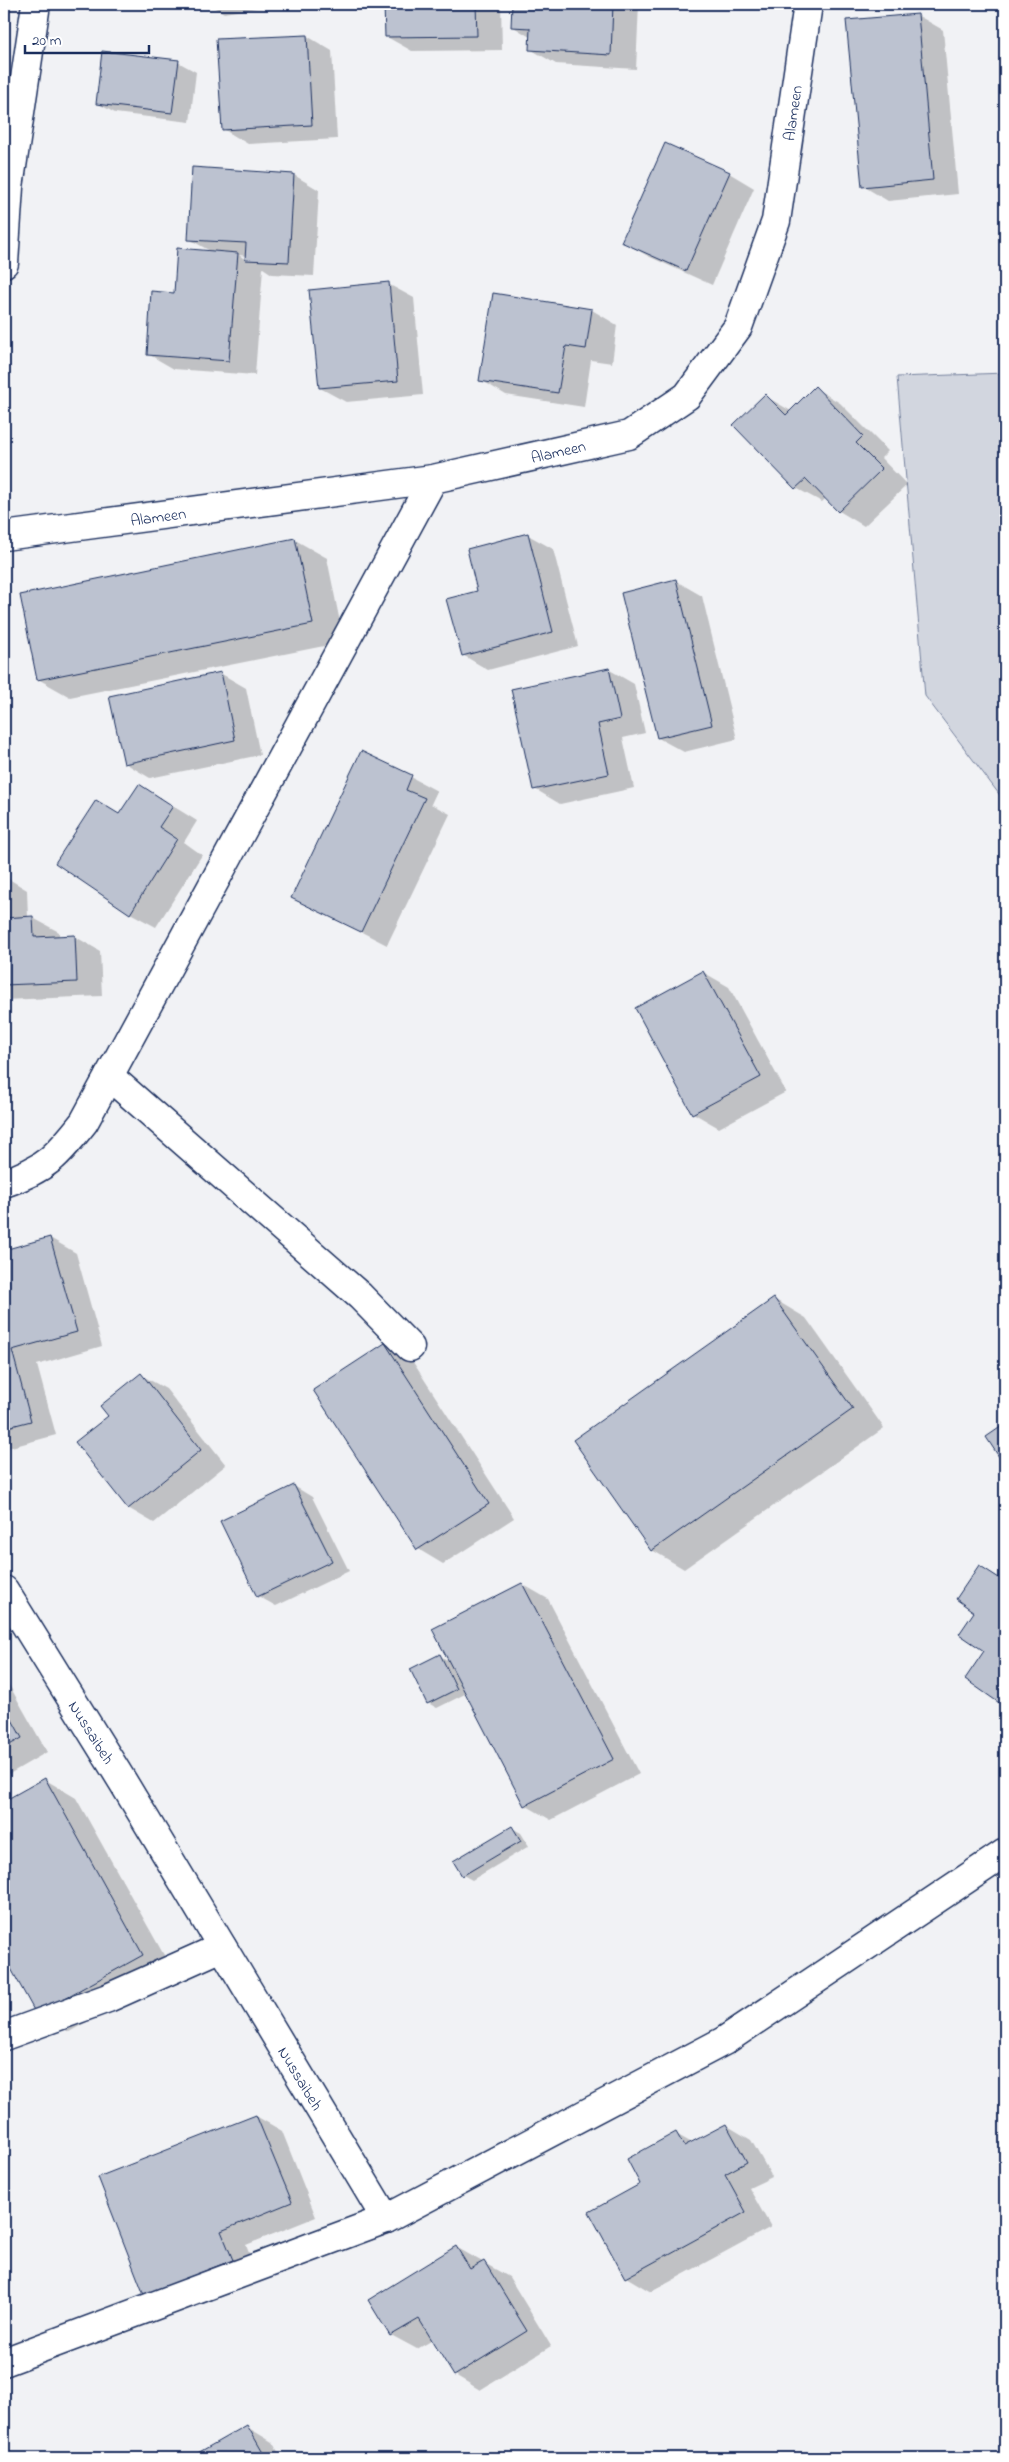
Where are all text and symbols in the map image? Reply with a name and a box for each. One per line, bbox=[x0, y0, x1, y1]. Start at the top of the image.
scale bar bbox=[25, 22, 149, 54]
text: 20 m bbox=[32, 30, 62, 52]
street label: Alameen bbox=[778, 84, 810, 143]
street label: Alameen bbox=[529, 435, 588, 471]
street label: Alameen bbox=[129, 502, 188, 534]
street label: Nussaibeh bbox=[61, 1697, 119, 1769]
street label: Nussaibeh bbox=[271, 2042, 328, 2116]

